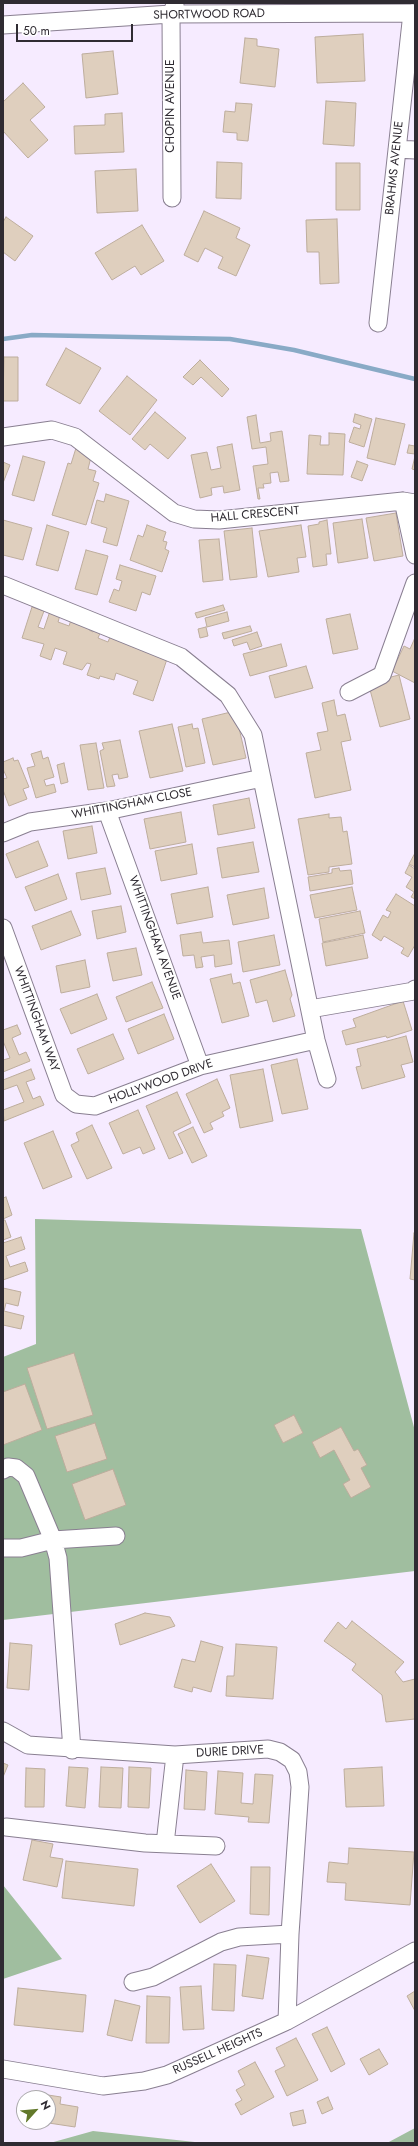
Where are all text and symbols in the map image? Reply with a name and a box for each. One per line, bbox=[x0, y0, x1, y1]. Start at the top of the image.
street label: SHORTWOOD ROAD bbox=[153, 7, 265, 23]
scale bar bbox=[18, 16, 135, 42]
text: 50 m bbox=[23, 22, 50, 40]
street label: CHOPIN AVENUE bbox=[164, 59, 178, 153]
street label: BRAHMS AVENUE bbox=[383, 120, 407, 216]
street label: HALL CRESCENT bbox=[210, 504, 300, 526]
street label: WHITTINGHAM CLOSE bbox=[71, 785, 193, 823]
street label: WHITTINGHAM AVENUE bbox=[125, 874, 183, 1002]
street label: WHITTINGHAM WAY bbox=[10, 964, 62, 1074]
street label: HOLLYWOOD DRIVE bbox=[107, 1056, 215, 1108]
street label: DURIE DRIVE bbox=[196, 1743, 264, 1761]
street label: RUSSELL HEIGHTS bbox=[171, 2026, 265, 2078]
north arrow bbox=[16, 2090, 56, 2130]
text: N bbox=[37, 2097, 55, 2113]

